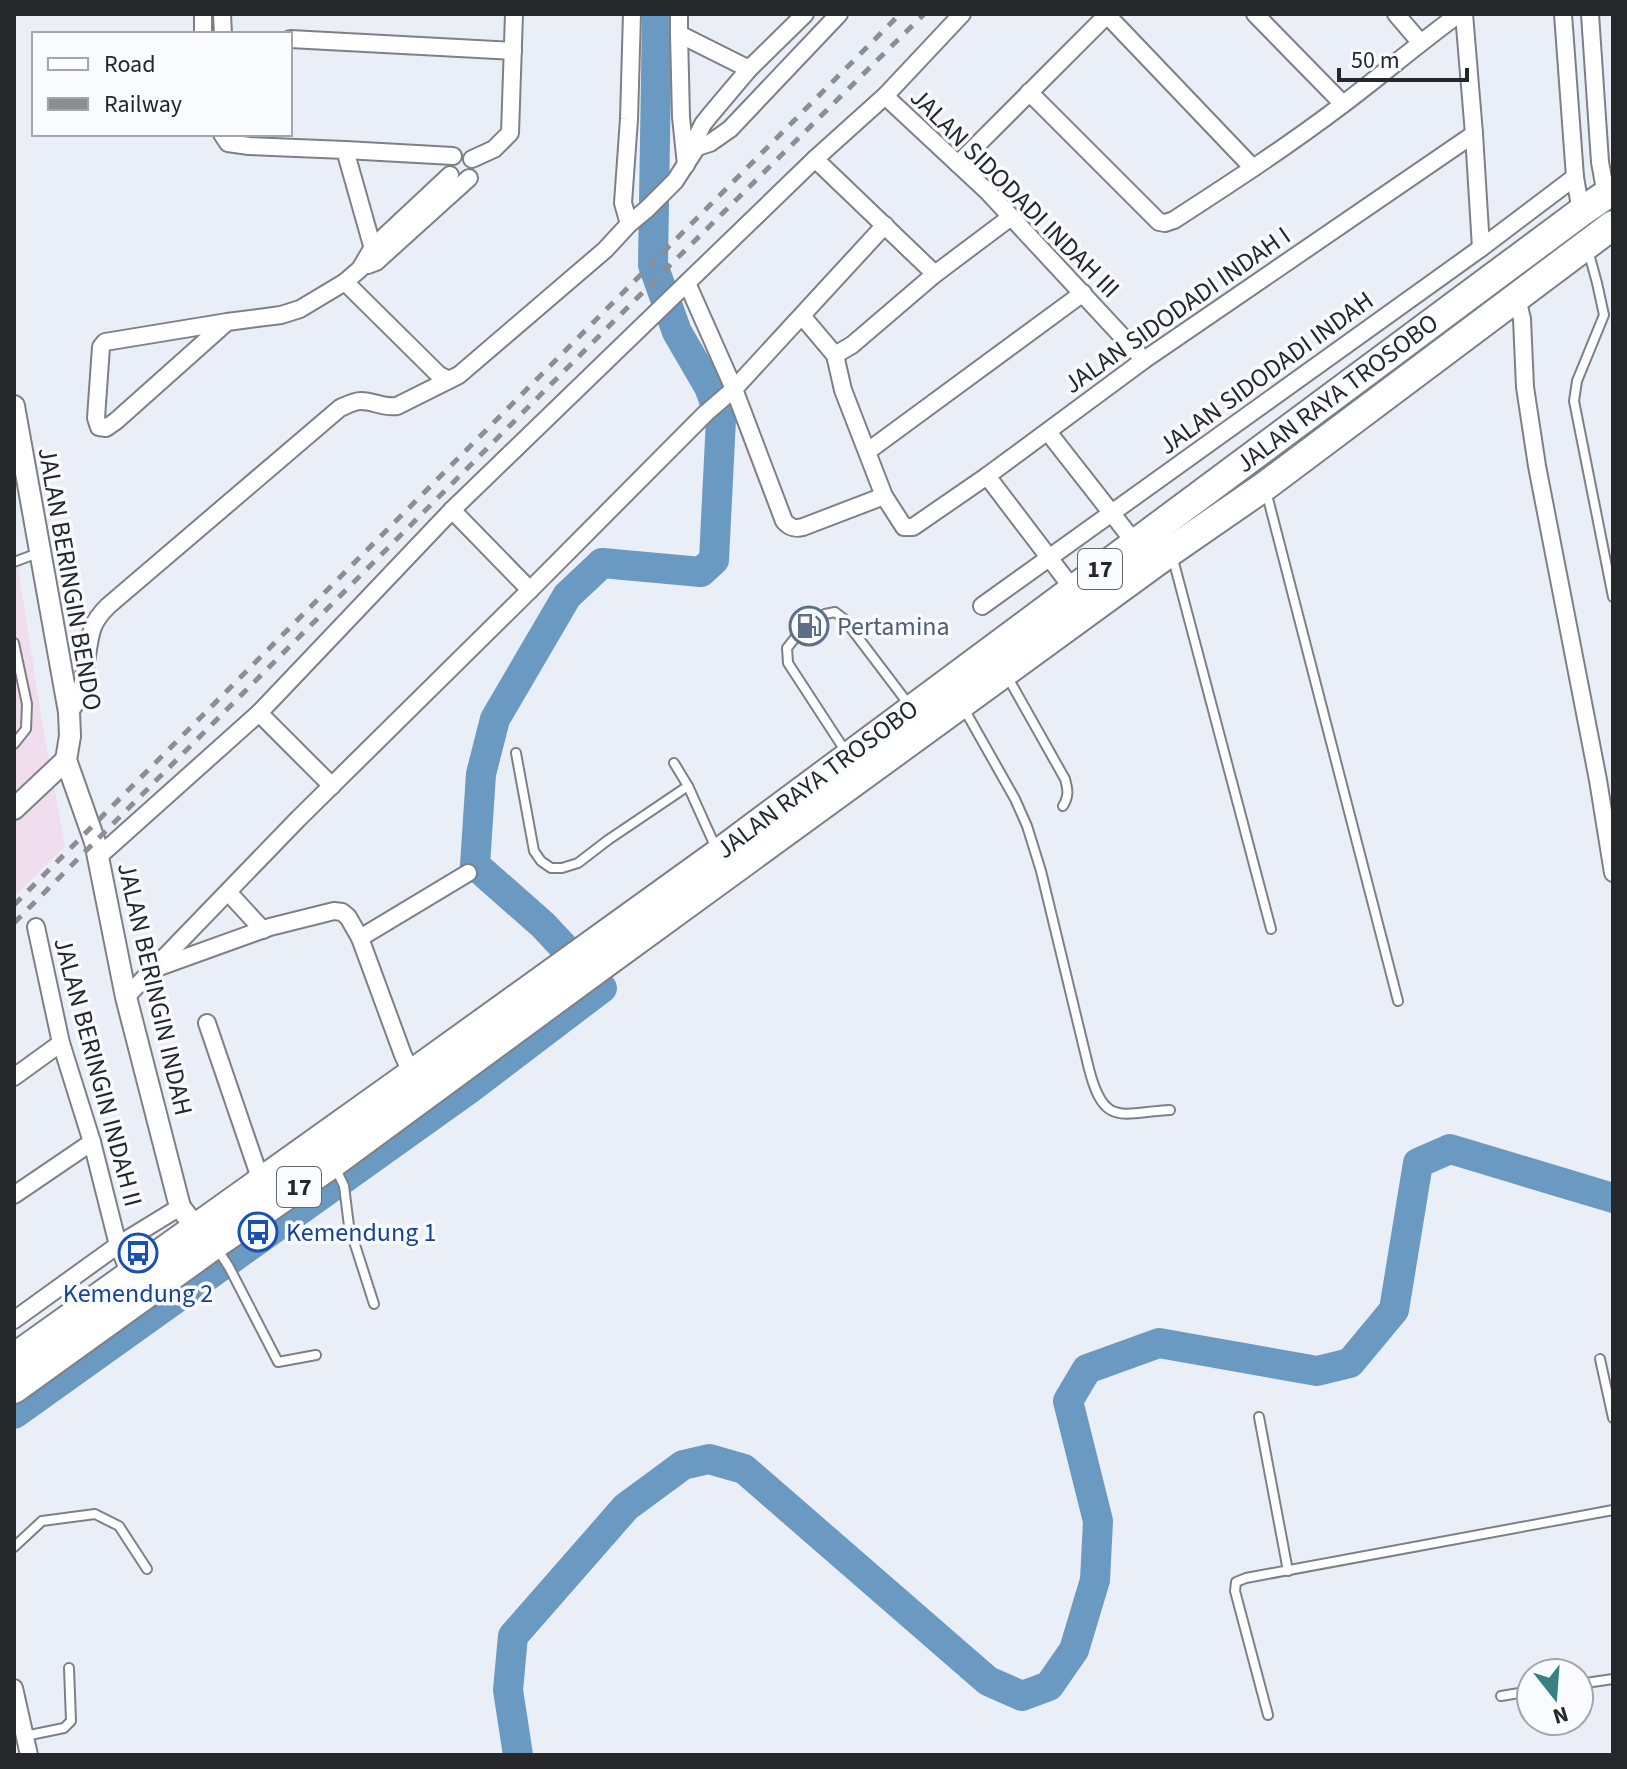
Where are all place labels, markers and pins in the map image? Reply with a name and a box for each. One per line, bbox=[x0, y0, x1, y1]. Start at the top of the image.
fuel station icon: Pertamina bbox=[788, 605, 830, 647]
place label: Pertamina bbox=[837, 608, 950, 645]
bus stop icon: Kemendung 1 bbox=[237, 1211, 279, 1253]
place label: Kemendung 1 bbox=[286, 1214, 436, 1251]
bus stop icon: Kemendung 2 bbox=[117, 1232, 159, 1274]
place label: Kemendung 2 bbox=[63, 1275, 213, 1312]

